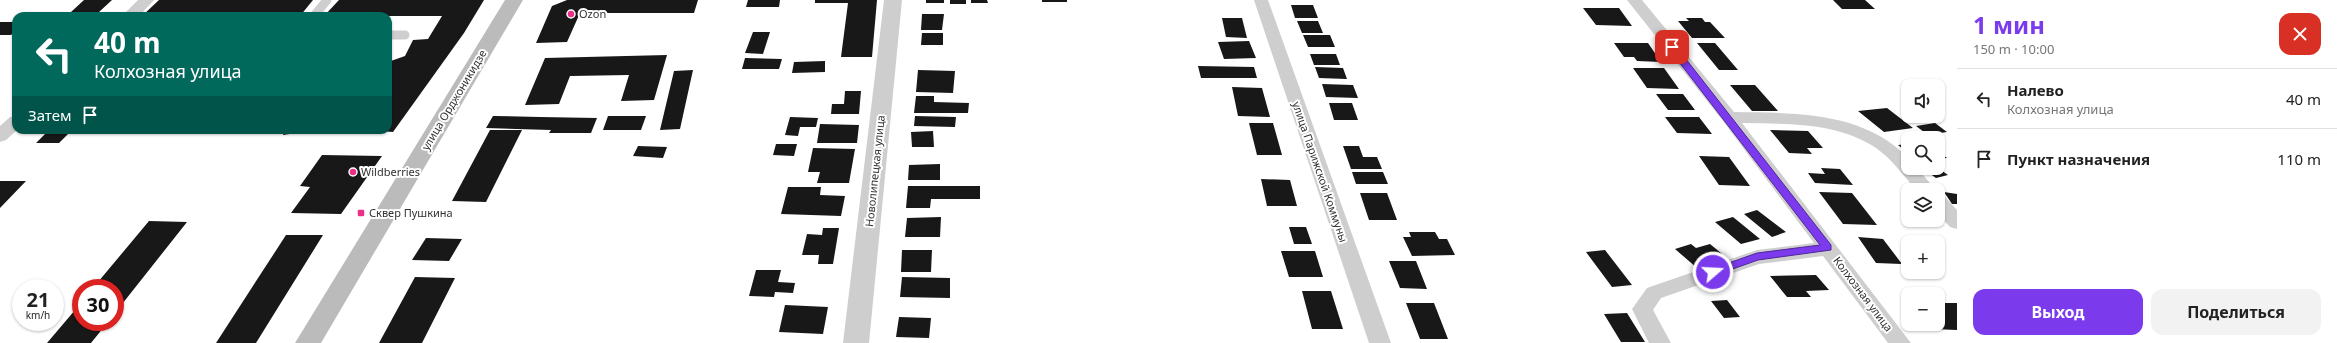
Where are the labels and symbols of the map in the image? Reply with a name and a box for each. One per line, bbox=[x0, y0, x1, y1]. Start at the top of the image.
place label: Ozon bbox=[579, 6, 606, 21]
marker: Ozon bbox=[566, 9, 576, 19]
pin bbox=[1655, 30, 1689, 64]
street label: улица Орджоникидзе bbox=[418, 47, 490, 153]
street label: улица Парижской Коммуны bbox=[1289, 99, 1352, 244]
street label: Новолипецкая улица bbox=[861, 114, 888, 228]
place label: Wildberries bbox=[361, 164, 420, 179]
marker: Wildberries bbox=[348, 167, 358, 177]
place label: Сквер Пушкина bbox=[369, 205, 453, 220]
marker: Сквер Пушкина bbox=[356, 208, 366, 218]
position arrow bbox=[1692, 251, 1734, 293]
street label: Колхозная улица bbox=[1830, 253, 1897, 334]
speed limit sign: 30 bbox=[72, 279, 124, 331]

